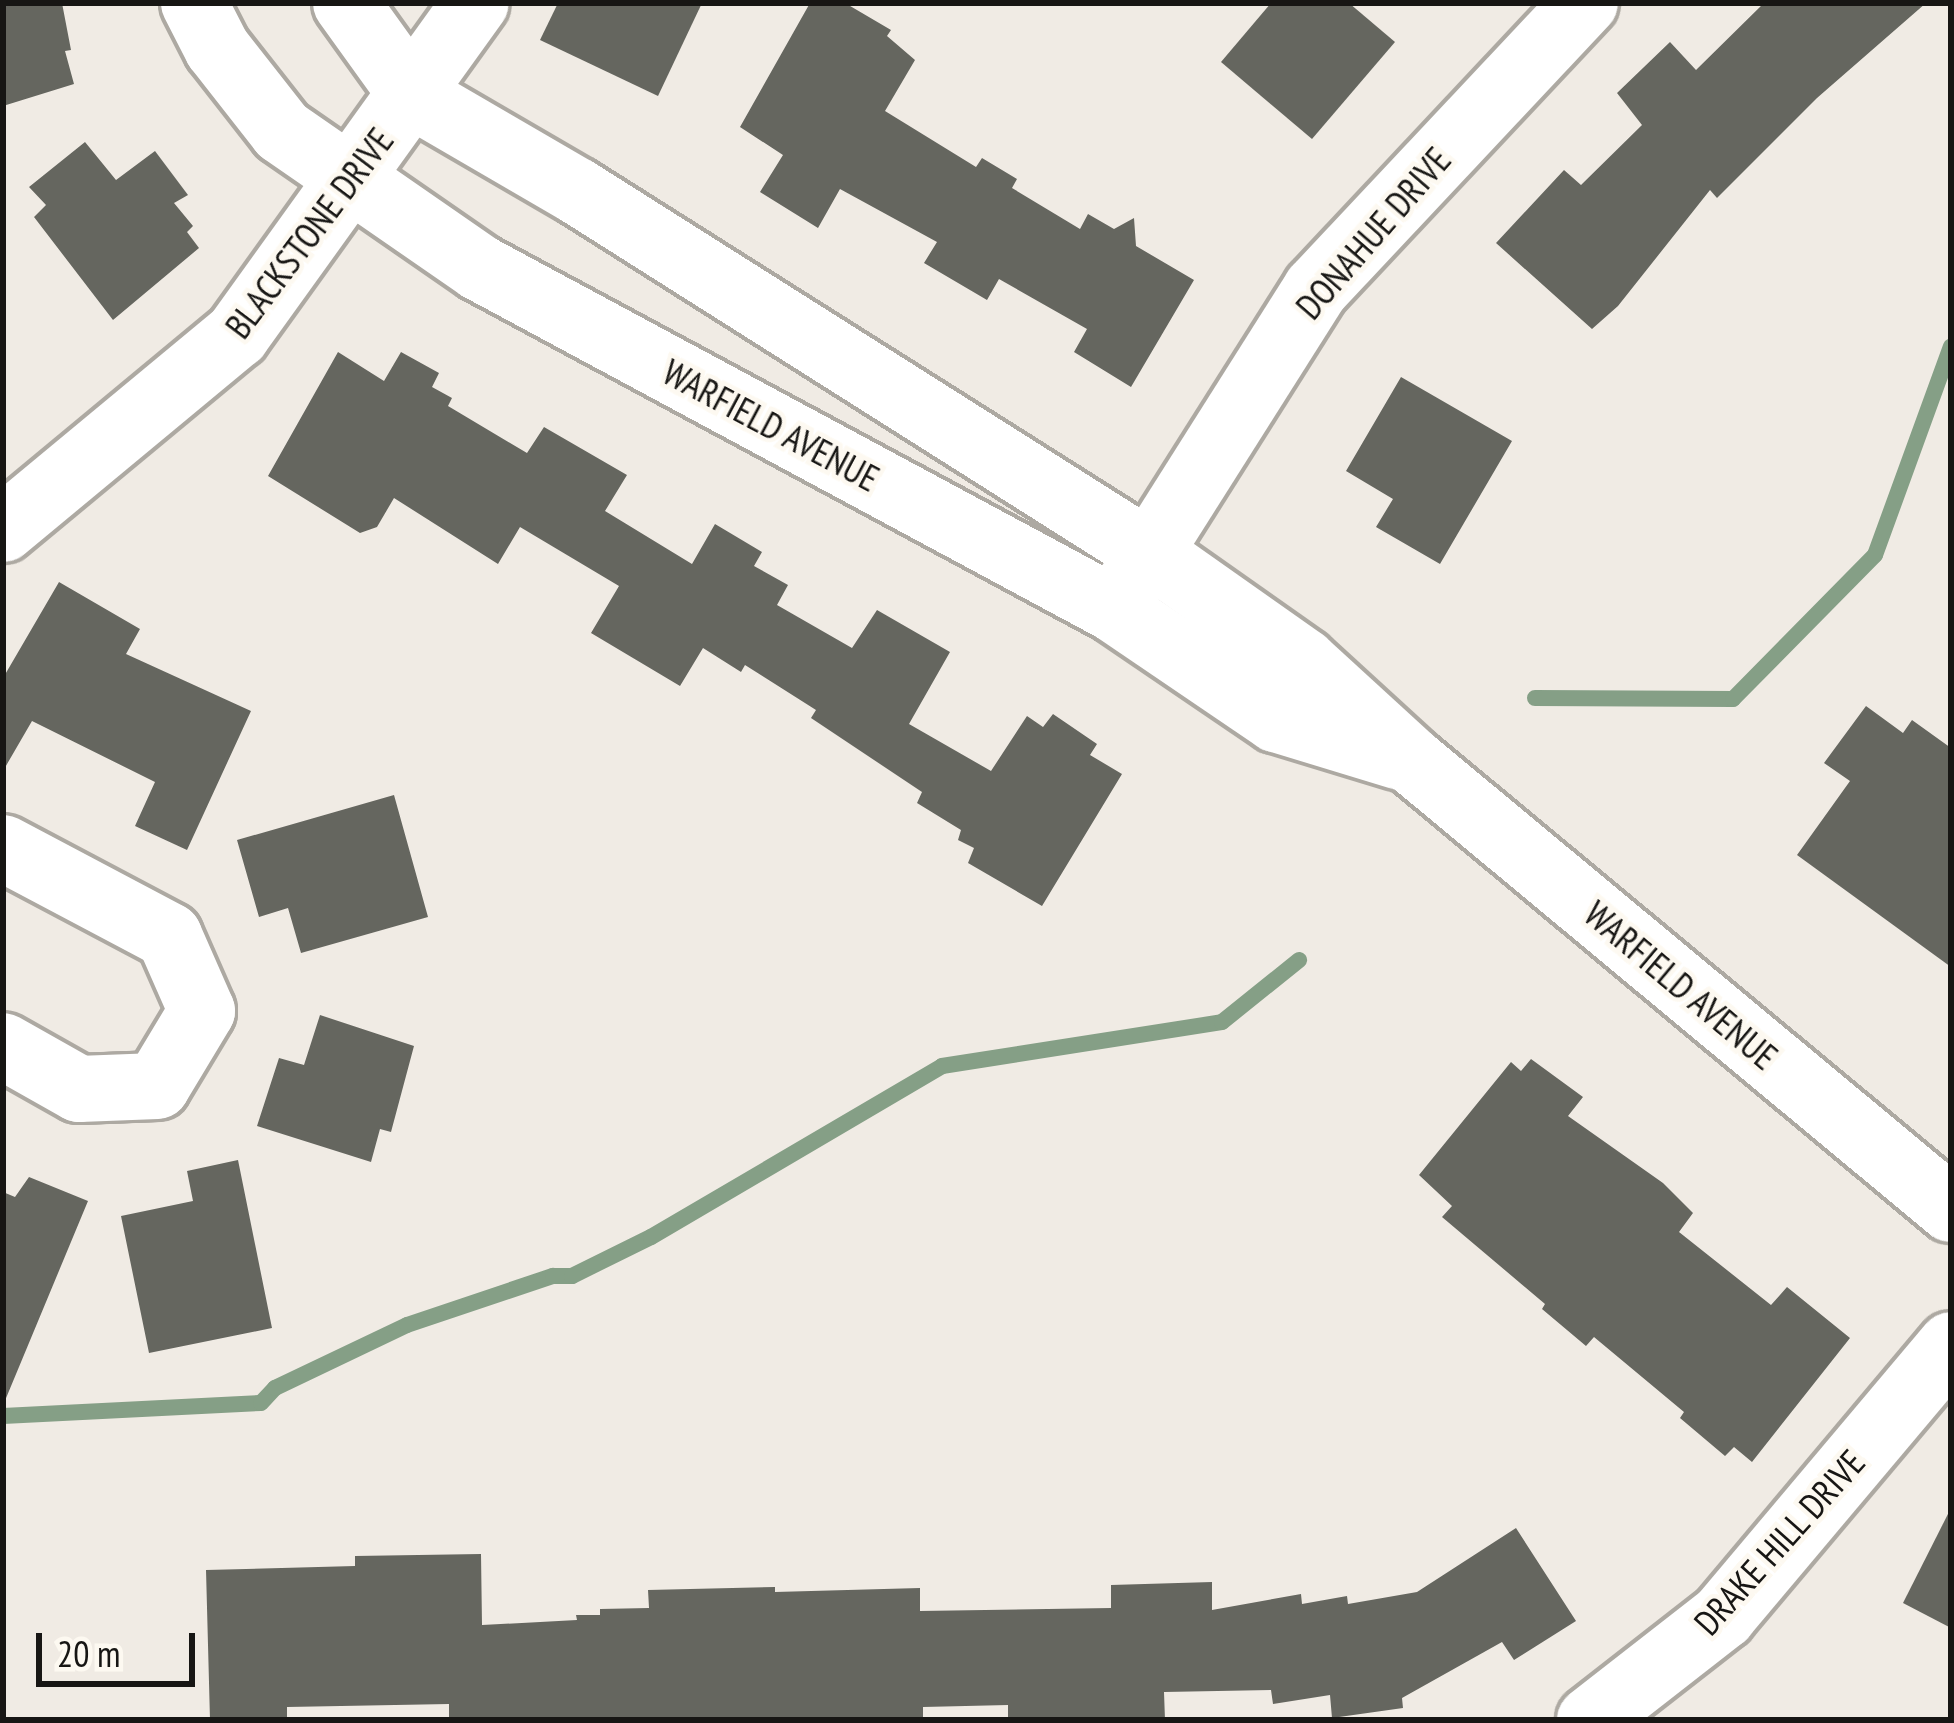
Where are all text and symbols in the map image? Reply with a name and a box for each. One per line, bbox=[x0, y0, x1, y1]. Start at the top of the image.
street label: BLACKSTONE DRIVE bbox=[216, 120, 402, 346]
street label: DONAHUE DRIVE bbox=[1287, 139, 1459, 327]
street label: WARFIELD AVENUE bbox=[655, 350, 887, 500]
street label: WARFIELD AVENUE bbox=[1576, 892, 1786, 1078]
street label: DRAKE HILL DRIVE bbox=[1684, 1440, 1874, 1644]
scale bar bbox=[42, 1609, 201, 1683]
text: 20 m bbox=[57, 1630, 120, 1677]

